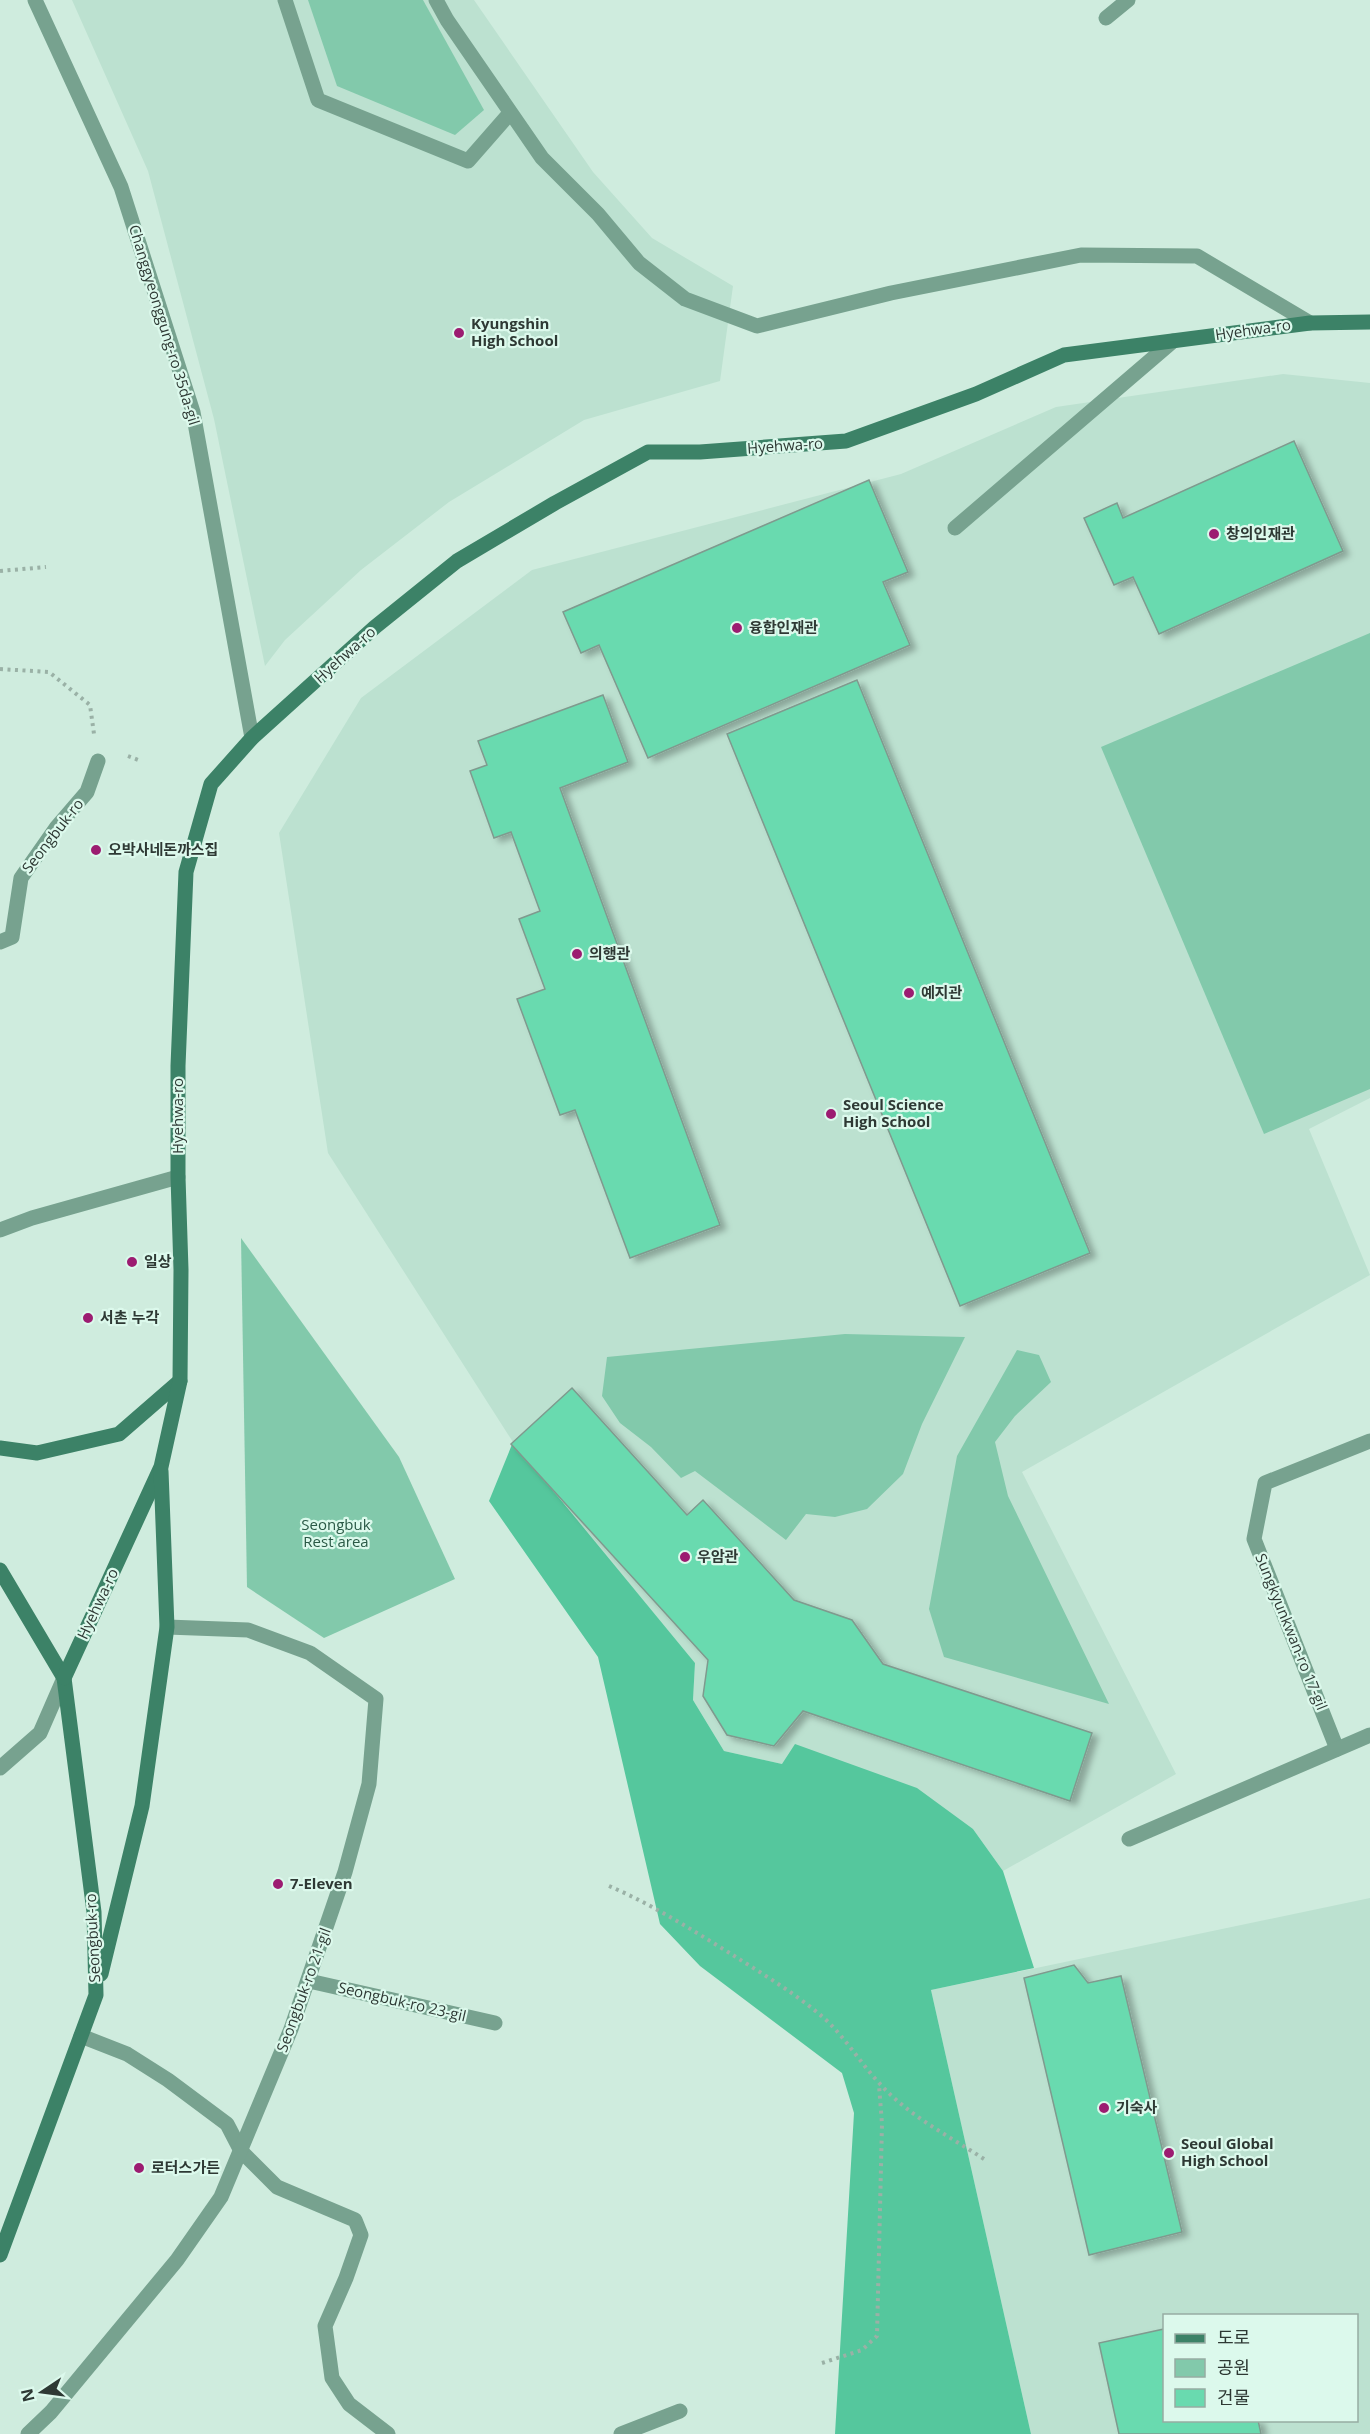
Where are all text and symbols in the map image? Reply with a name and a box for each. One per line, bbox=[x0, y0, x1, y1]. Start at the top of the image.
street label: Changgyeonggung-ro 35da-gil bbox=[125, 222, 205, 427]
place label: Kyungshin High School bbox=[471, 313, 558, 350]
street label: Hyehwa-ro bbox=[1214, 314, 1292, 344]
marker: Kyungshin High School bbox=[452, 326, 466, 340]
street label: Hyehwa-ro bbox=[746, 432, 824, 458]
place label: 창의인재관 bbox=[1226, 523, 1295, 543]
marker: 창의인재관 bbox=[1207, 527, 1221, 541]
place label: 융합인재관 bbox=[749, 617, 818, 637]
street label: Hyehwa-ro bbox=[309, 621, 379, 687]
marker: 융합인재관 bbox=[730, 621, 744, 635]
street label: Seongbuk-ro bbox=[17, 794, 88, 877]
place label: 오박사네돈까스집 bbox=[108, 839, 218, 859]
marker: 오박사네돈까스집 bbox=[89, 843, 103, 857]
place label: 의행관 bbox=[589, 943, 631, 963]
marker: 의행관 bbox=[570, 947, 584, 961]
place label: 예지관 bbox=[921, 982, 963, 1002]
marker: 예지관 bbox=[902, 986, 916, 1000]
street label: Hyehwa-ro bbox=[167, 1078, 187, 1154]
place label: Seoul Science High School bbox=[843, 1094, 944, 1131]
marker: Seoul Science High School bbox=[824, 1107, 838, 1121]
place label: 일상 bbox=[144, 1251, 172, 1271]
marker: 일상 bbox=[125, 1255, 139, 1269]
place label: 서촌 누각 bbox=[100, 1307, 159, 1327]
marker: 서촌 누각 bbox=[81, 1311, 95, 1325]
park label: Seongbuk Rest area bbox=[301, 1514, 371, 1551]
place label: 우암관 bbox=[697, 1546, 739, 1566]
marker: 우암관 bbox=[678, 1550, 692, 1564]
street label: Sungkyunkwan-ro 17-gil bbox=[1251, 1550, 1333, 1713]
street label: Hyehwa-ro bbox=[72, 1565, 122, 1642]
place label: 7-Eleven bbox=[290, 1873, 353, 1893]
marker: 7-Eleven bbox=[271, 1877, 285, 1891]
street label: Seongbuk-ro bbox=[80, 1893, 104, 1983]
street label: Seongbuk-ro 21-gil bbox=[271, 1925, 335, 2055]
street label: Seongbuk-ro 23-gil bbox=[336, 1977, 468, 2025]
place label: 기숙사 bbox=[1116, 2097, 1158, 2117]
marker: 기숙사 bbox=[1097, 2101, 1111, 2115]
place label: Seoul Global High School bbox=[1181, 2133, 1274, 2170]
marker: Seoul Global High School bbox=[1162, 2146, 1176, 2160]
place label: 로터스가든 bbox=[151, 2157, 220, 2177]
marker: 로터스가든 bbox=[132, 2161, 146, 2175]
legend bbox=[1163, 2314, 1358, 2422]
text: 도로 bbox=[1217, 2325, 1250, 2349]
text: 공원 bbox=[1217, 2355, 1250, 2379]
north arrow bbox=[12, 2362, 72, 2422]
text: 건물 bbox=[1217, 2385, 1250, 2409]
text: N bbox=[15, 2387, 40, 2404]

